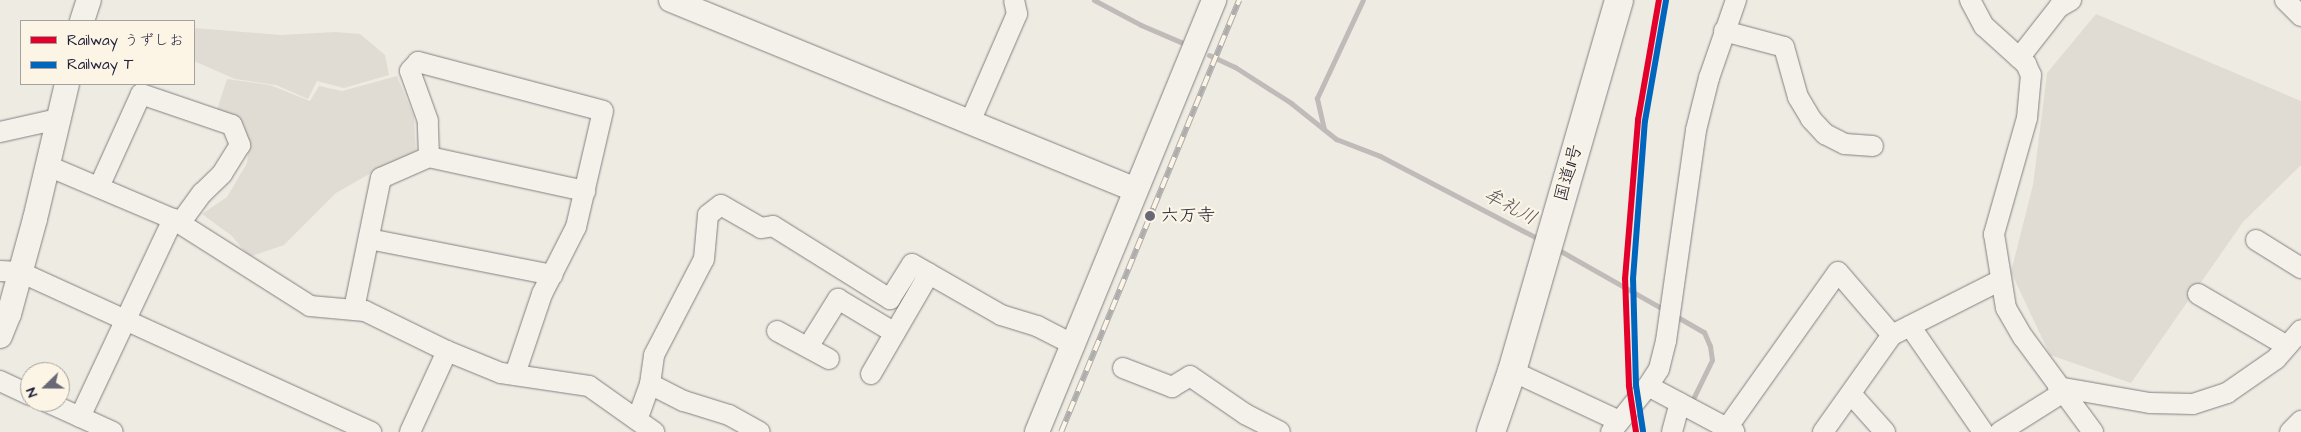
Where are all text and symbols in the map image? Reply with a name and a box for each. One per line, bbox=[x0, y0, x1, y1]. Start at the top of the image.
legend bbox=[20, 20, 195, 85]
text: Railway うずしお bbox=[67, 30, 184, 51]
text: Railway T bbox=[67, 54, 133, 75]
street label: 国道11号 bbox=[1551, 142, 1587, 204]
water label: 牟礼川 bbox=[1479, 184, 1541, 230]
place label: 六万寺 bbox=[1161, 205, 1215, 227]
marker: 六万寺 bbox=[1143, 209, 1157, 223]
north arrow bbox=[20, 362, 70, 412]
text: N bbox=[21, 384, 43, 400]

